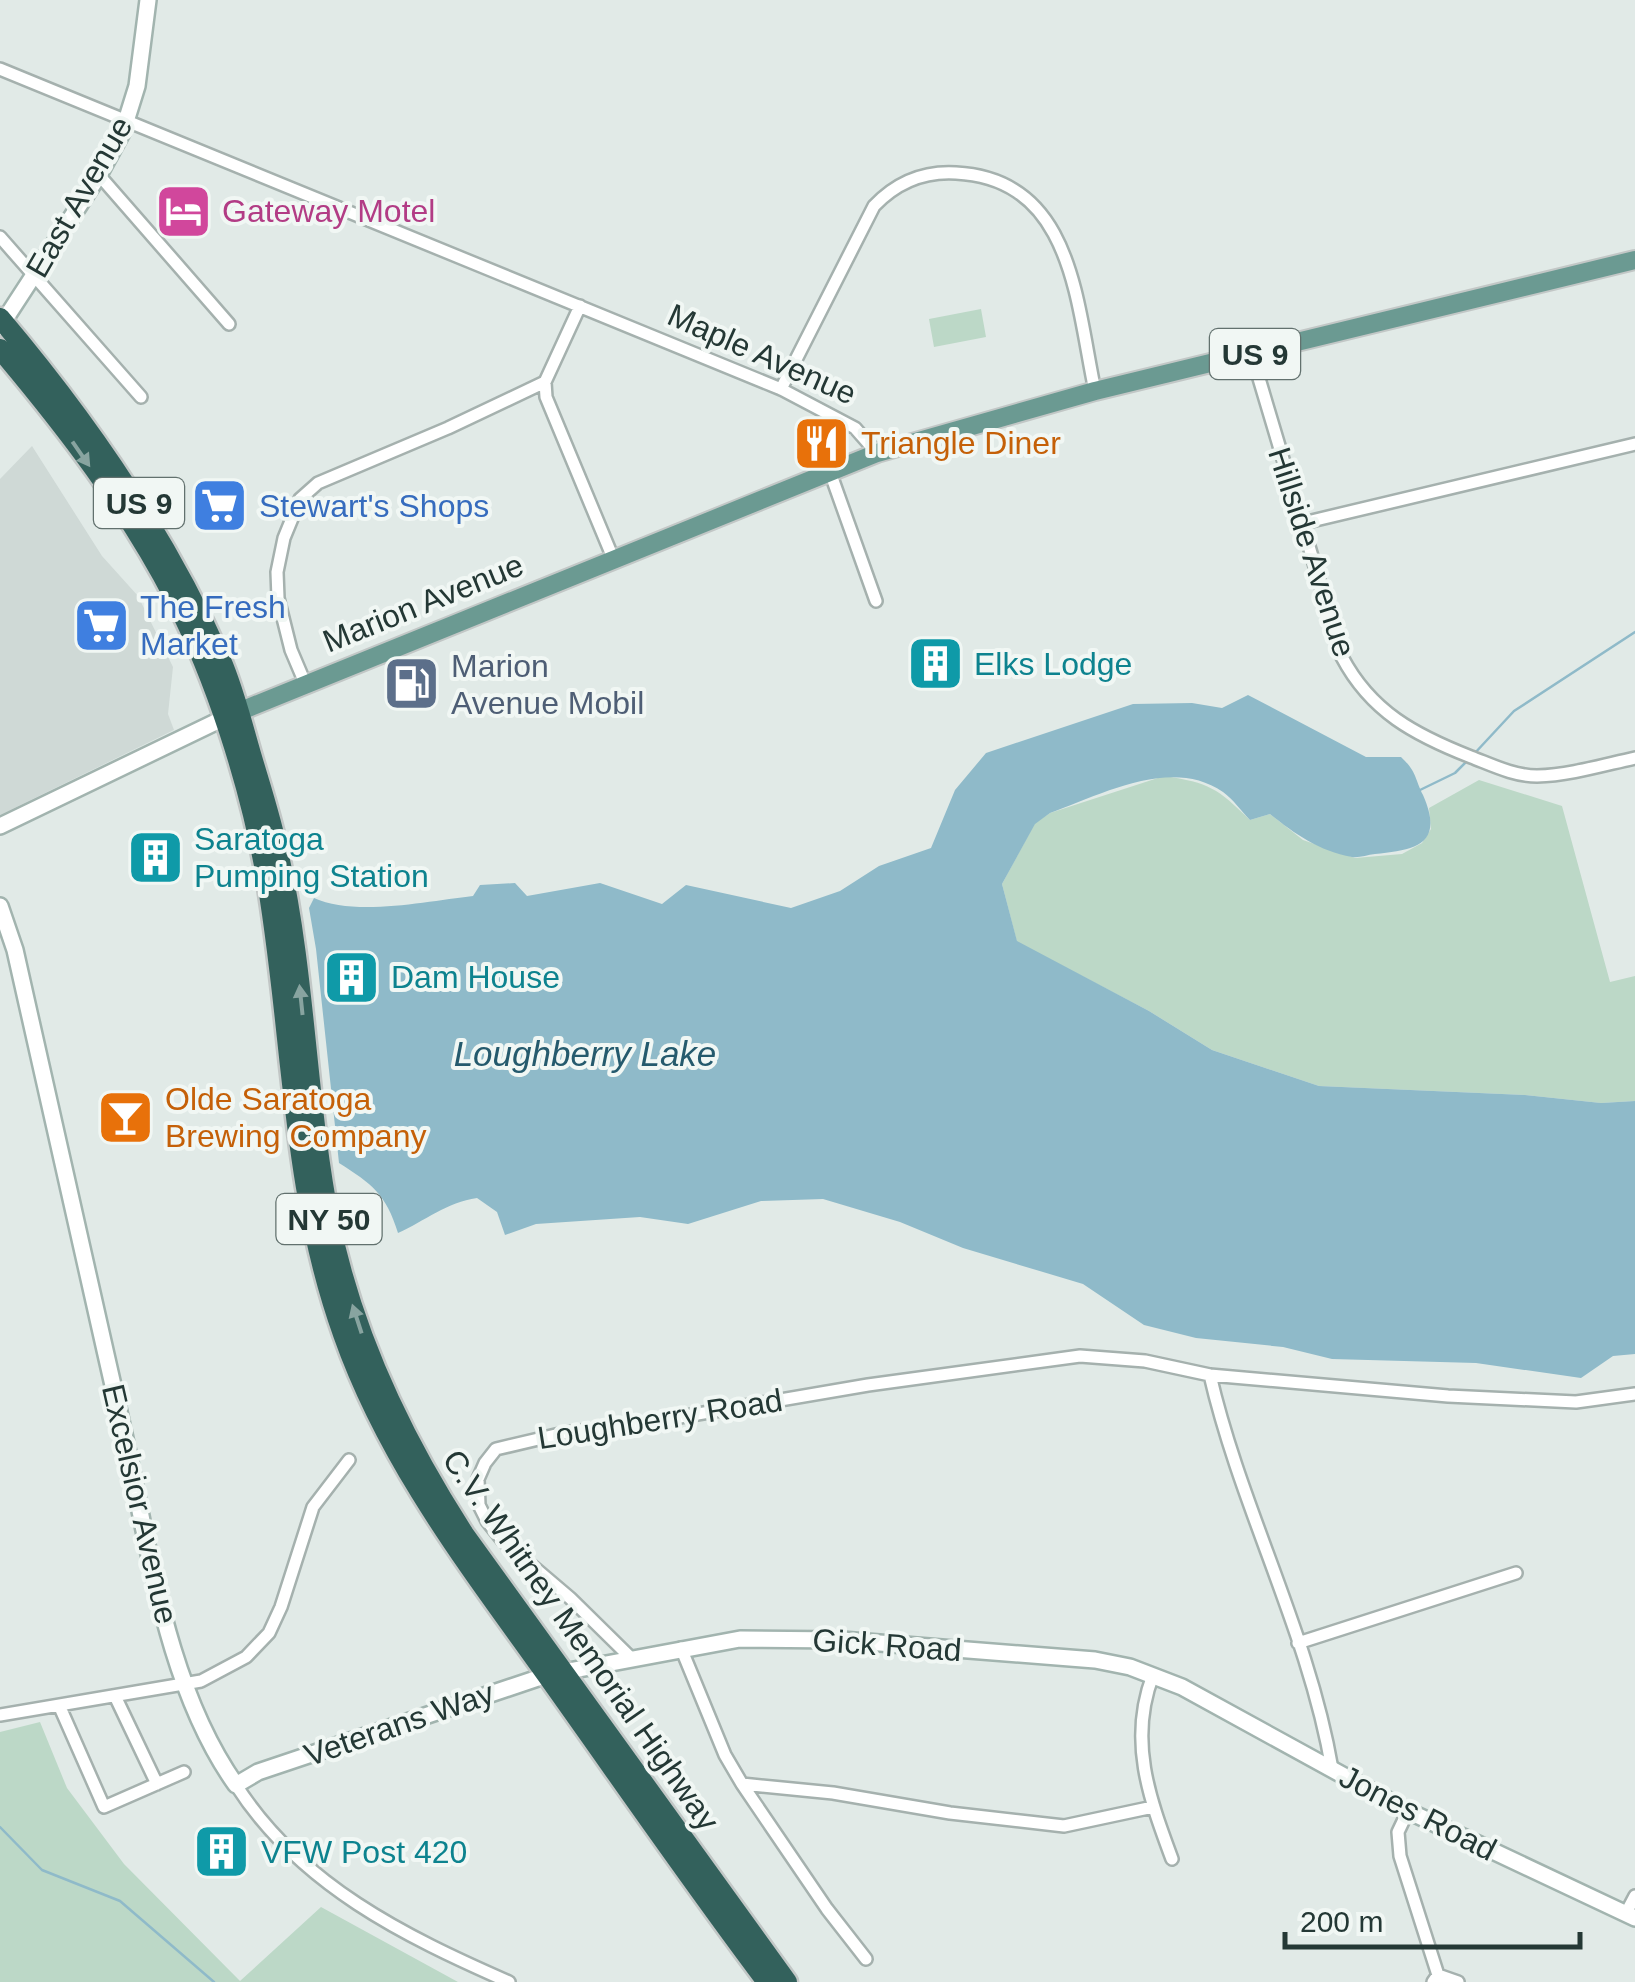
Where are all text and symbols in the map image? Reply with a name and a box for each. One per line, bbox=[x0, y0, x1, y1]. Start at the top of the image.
street label: East Avenue bbox=[19, 110, 139, 284]
hotel icon: Gateway Motel bbox=[153, 181, 213, 241]
place label: Gateway Motel bbox=[222, 193, 435, 229]
street label: Maple Avenue bbox=[662, 296, 862, 412]
road number: US 9 bbox=[1210, 329, 1300, 379]
restaurant icon: Triangle Diner bbox=[792, 413, 852, 473]
place label: Triangle Diner bbox=[861, 425, 1061, 461]
one-way arrow bbox=[71, 440, 90, 467]
street label: Hillside Avenue bbox=[1261, 443, 1363, 661]
supermarket icon: Stewart's Shops bbox=[190, 476, 250, 536]
road number: US 9 bbox=[94, 478, 184, 528]
place label: Stewart's Shops bbox=[259, 488, 489, 524]
street label: Marion Avenue bbox=[318, 546, 528, 660]
place label: The Fresh Market bbox=[140, 589, 286, 662]
supermarket icon: The Fresh Market bbox=[71, 595, 131, 655]
building icon: Elks Lodge bbox=[905, 634, 965, 694]
place label: Elks Lodge bbox=[974, 646, 1132, 682]
place label: Marion Avenue Mobil bbox=[451, 648, 644, 721]
fuel station icon: Marion Avenue Mobil bbox=[382, 654, 442, 714]
place label: Saratoga Pumping Station bbox=[194, 821, 429, 894]
building icon: Saratoga Pumping Station bbox=[125, 827, 185, 887]
building icon: Dam House bbox=[322, 947, 382, 1007]
place label: Dam House bbox=[391, 959, 560, 995]
one-way arrow bbox=[292, 984, 308, 1015]
water label: Loughberry Lake bbox=[454, 1034, 716, 1073]
place label: Olde Saratoga Brewing Company bbox=[165, 1081, 426, 1154]
bar icon: Olde Saratoga Brewing Company bbox=[96, 1087, 156, 1147]
road number: NY 50 bbox=[276, 1194, 382, 1244]
one-way arrow bbox=[348, 1304, 363, 1334]
street label: Excelsior Avenue bbox=[95, 1381, 185, 1627]
street label: Loughberry Road bbox=[535, 1382, 785, 1456]
street label: C.V. Whitney Memorial Highway bbox=[436, 1443, 726, 1837]
street label: Gick Road bbox=[811, 1622, 963, 1668]
street label: Veterans Way bbox=[300, 1675, 498, 1773]
street label: Jones Road bbox=[1334, 1758, 1502, 1868]
building icon: VFW Post 420 bbox=[192, 1822, 252, 1882]
place label: VFW Post 420 bbox=[261, 1834, 467, 1870]
scale bar bbox=[1285, 1887, 1580, 1949]
text: 200 m bbox=[1300, 1905, 1383, 1938]

